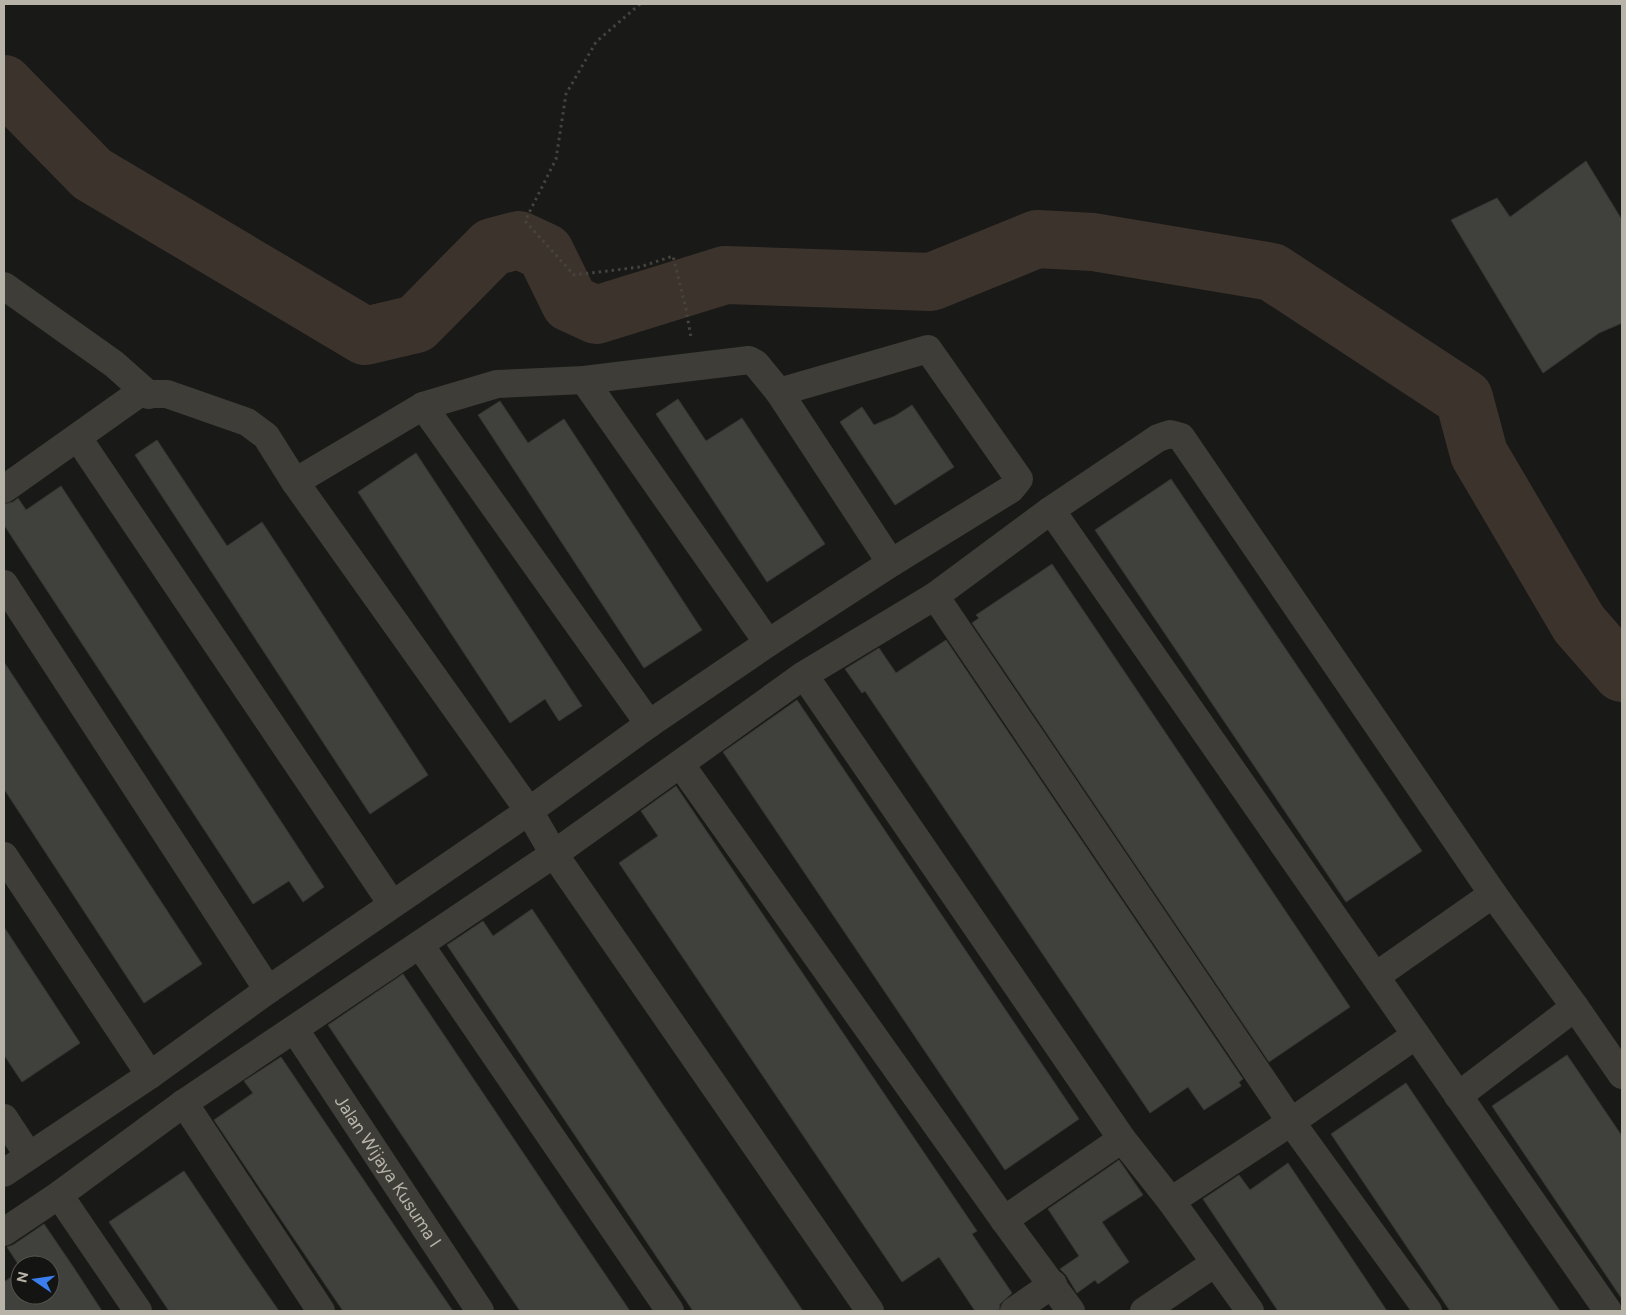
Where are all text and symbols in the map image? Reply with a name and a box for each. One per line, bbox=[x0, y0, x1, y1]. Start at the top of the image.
street label: Jalan Wijaya Kusuma I bbox=[330, 1091, 446, 1251]
north arrow bbox=[10, 1255, 60, 1305]
text: N bbox=[13, 1270, 32, 1284]

